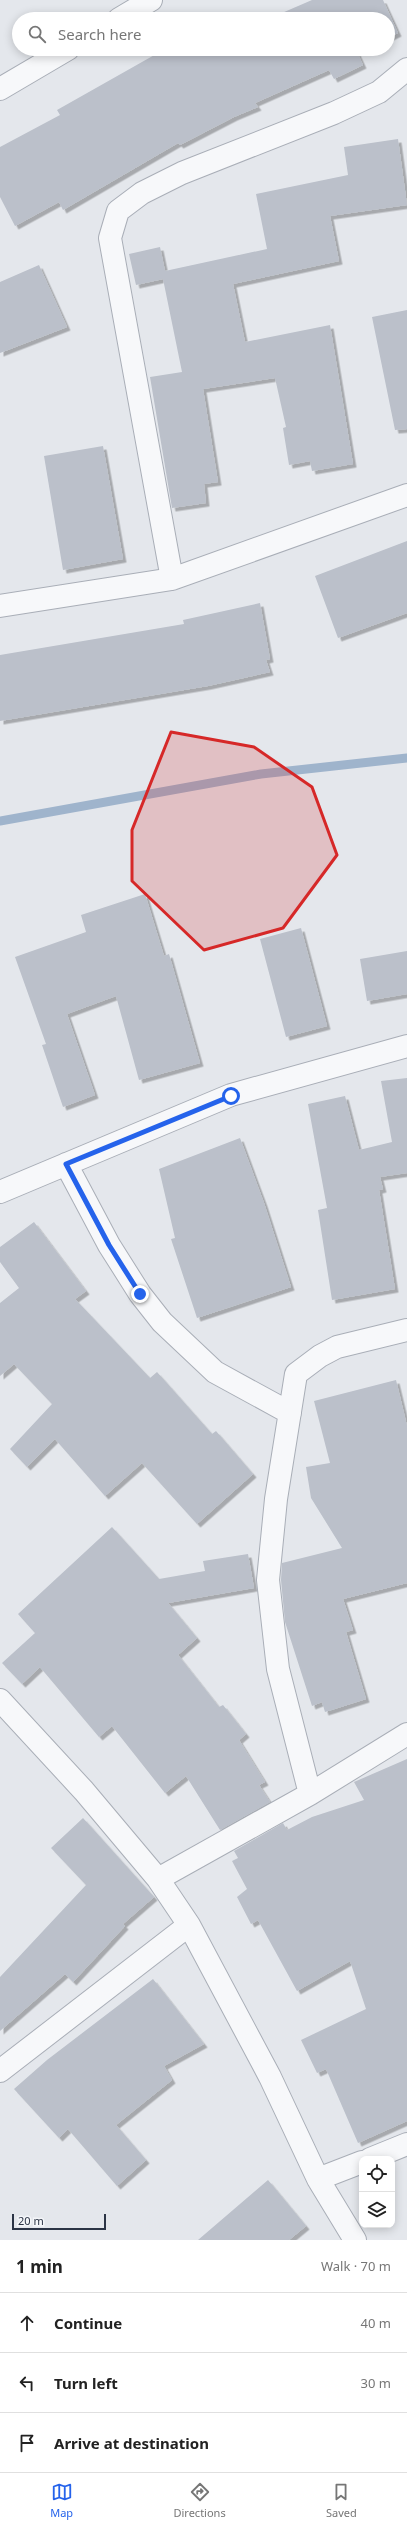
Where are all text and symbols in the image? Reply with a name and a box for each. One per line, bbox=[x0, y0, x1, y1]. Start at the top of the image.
search box bbox=[12, 12, 395, 56]
icon: search bbox=[26, 23, 48, 45]
text: Search here bbox=[58, 24, 141, 44]
route start bbox=[222, 1087, 240, 1105]
route end bbox=[131, 1285, 149, 1303]
map controls bbox=[359, 2156, 395, 2228]
button: locate bbox=[359, 2156, 395, 2192]
button: layers bbox=[359, 2192, 395, 2228]
scale bar bbox=[12, 2212, 106, 2231]
text: 20 m bbox=[18, 2213, 44, 2228]
text: 1 min bbox=[16, 2255, 63, 2278]
text: Walk · 70 m bbox=[321, 2257, 391, 2275]
icon: ahead bbox=[16, 2312, 38, 2334]
text: Continue bbox=[54, 2313, 122, 2333]
text: 40 m bbox=[361, 2314, 391, 2332]
icon: left bbox=[16, 2372, 38, 2394]
text: Turn left bbox=[54, 2373, 118, 2393]
text: 30 m bbox=[361, 2374, 391, 2392]
icon: arrive bbox=[16, 2432, 38, 2454]
text: Arrive at destination bbox=[54, 2433, 209, 2453]
tab: Map bbox=[50, 2481, 73, 2520]
tab: Directions bbox=[173, 2481, 226, 2520]
tab: Saved bbox=[326, 2481, 357, 2520]

